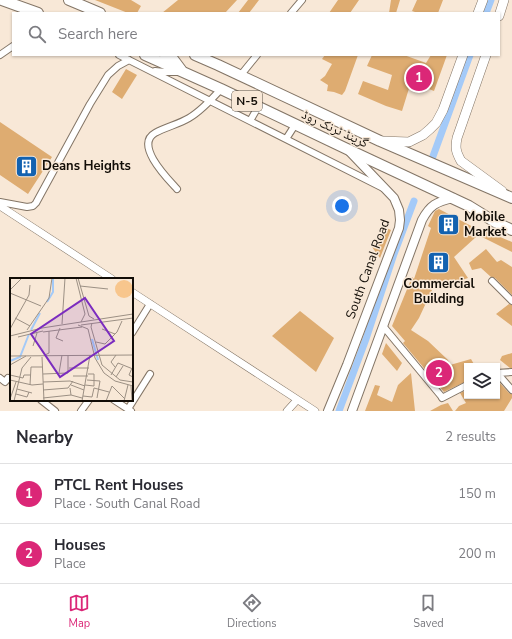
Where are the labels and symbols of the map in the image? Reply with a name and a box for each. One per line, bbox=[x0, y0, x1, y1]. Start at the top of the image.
pin: 1 bbox=[406, 63, 432, 93]
road number: N-5 bbox=[232, 91, 262, 111]
street label: گرینڈ ٹرنک روڈ bbox=[299, 106, 372, 153]
building icon: Deans Heights bbox=[13, 153, 39, 179]
place label: Deans Heights bbox=[42, 157, 131, 175]
your location bbox=[332, 196, 352, 216]
place label: Mobile Market bbox=[464, 208, 507, 241]
building icon: Mobile Market bbox=[436, 211, 462, 237]
street label: South Canal Road bbox=[342, 217, 394, 321]
building icon: Commercial Building bbox=[426, 249, 452, 275]
place label: Commercial Building bbox=[403, 275, 476, 308]
inset map bbox=[10, 278, 133, 401]
pin: 2 bbox=[426, 358, 452, 388]

